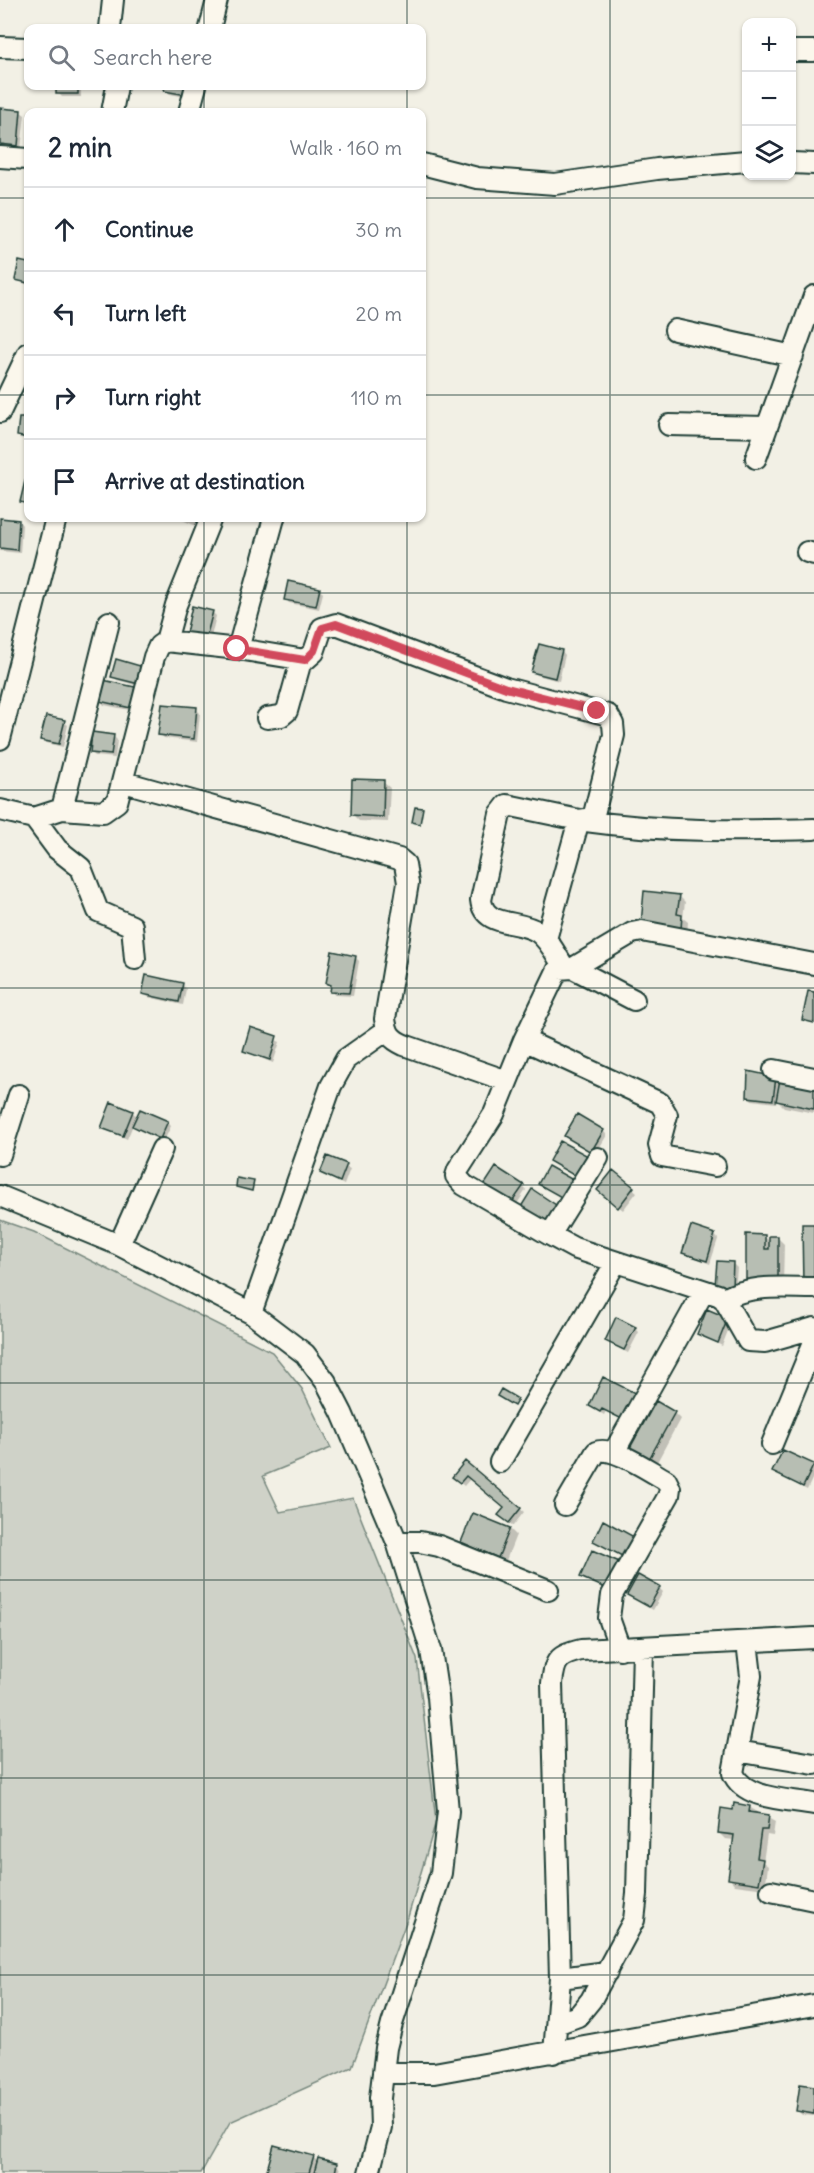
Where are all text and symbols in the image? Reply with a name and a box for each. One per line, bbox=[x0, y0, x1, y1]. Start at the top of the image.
map controls bbox=[742, 18, 796, 180]
button: + bbox=[742, 18, 796, 72]
search box bbox=[24, 24, 426, 90]
icon: search bbox=[45, 41, 78, 74]
text: Search here bbox=[93, 43, 212, 71]
button: − bbox=[742, 72, 796, 126]
button: layers bbox=[742, 126, 796, 180]
text: 2 min bbox=[48, 131, 112, 164]
text: Walk · 160 m bbox=[289, 135, 402, 160]
icon: ahead bbox=[48, 213, 81, 246]
text: Continue bbox=[105, 215, 194, 243]
text: 30 m bbox=[355, 217, 402, 242]
icon: left bbox=[48, 297, 81, 330]
text: Turn left bbox=[105, 299, 186, 327]
text: 20 m bbox=[356, 301, 402, 326]
icon: right bbox=[48, 381, 81, 414]
text: Turn right bbox=[105, 383, 201, 411]
text: 110 m bbox=[351, 385, 402, 410]
icon: arrive bbox=[48, 465, 81, 498]
text: Arrive at destination bbox=[105, 467, 305, 495]
route start bbox=[223, 635, 249, 661]
route end bbox=[583, 697, 609, 723]

